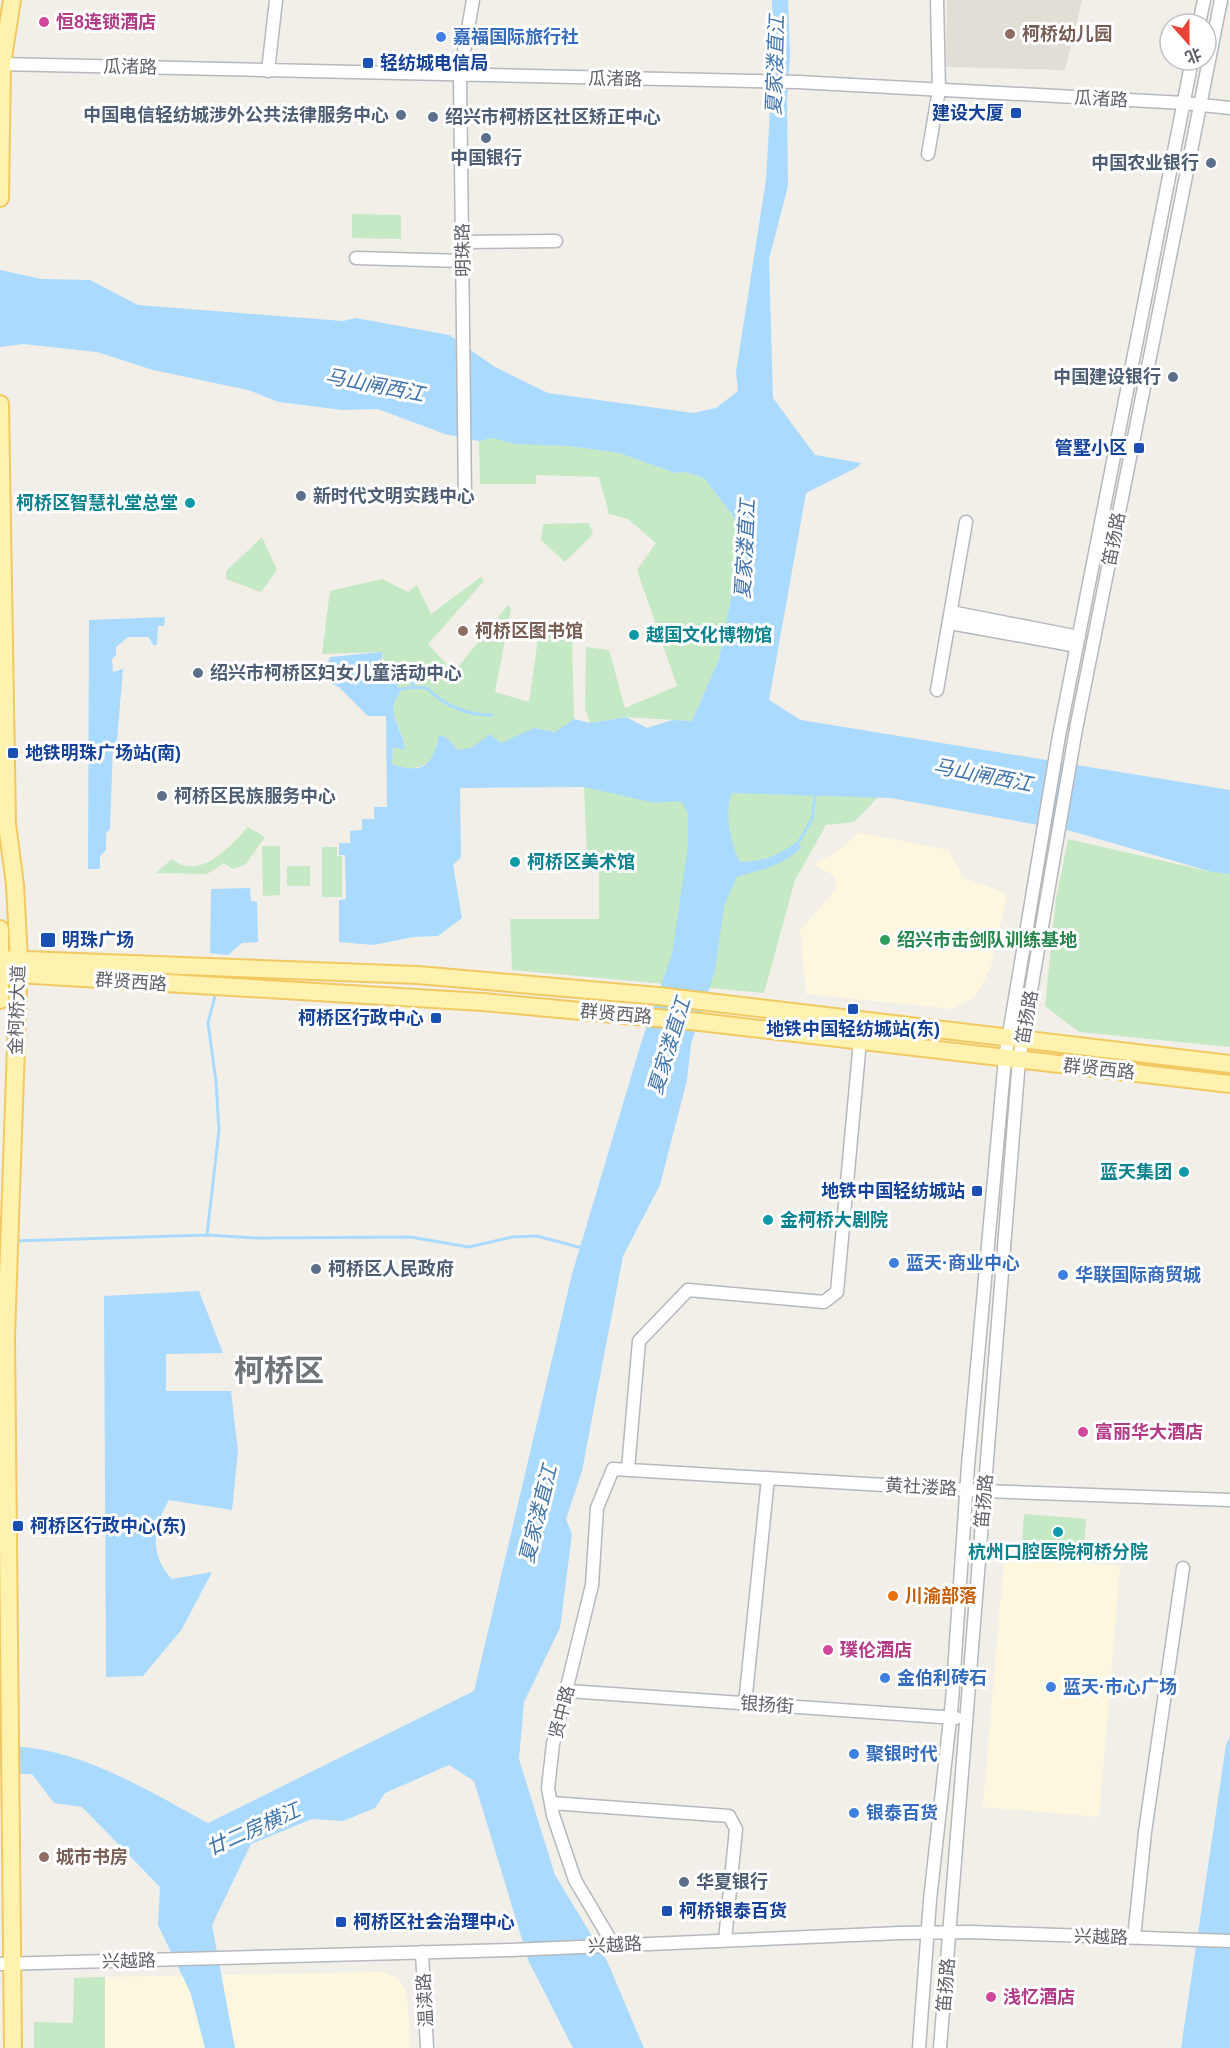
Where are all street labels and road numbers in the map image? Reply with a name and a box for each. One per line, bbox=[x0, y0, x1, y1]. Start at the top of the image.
street label: 瓜渚路 bbox=[103, 57, 157, 77]
street label: 瓜渚路 bbox=[588, 69, 642, 89]
street label: 瓜渚路 bbox=[1074, 88, 1128, 110]
street label: 明珠路 bbox=[453, 223, 473, 277]
street label: 笛扬路 bbox=[1099, 511, 1129, 567]
street label: 金柯桥大道 bbox=[5, 965, 29, 1055]
street label: 群贤西路 bbox=[94, 970, 168, 994]
street label: 笛扬路 bbox=[1012, 989, 1042, 1045]
street label: 群贤西路 bbox=[579, 1001, 653, 1027]
street label: 群贤西路 bbox=[1062, 1055, 1136, 1083]
street label: 笛扬路 bbox=[972, 1473, 996, 1529]
street label: 黄社溇路 bbox=[885, 1475, 957, 1499]
street label: 贤中路 bbox=[546, 1683, 578, 1741]
street label: 银扬街 bbox=[739, 1693, 795, 1717]
street label: 兴越路 bbox=[1074, 1926, 1128, 1948]
street label: 兴越路 bbox=[588, 1934, 642, 1956]
street label: 兴越路 bbox=[102, 1951, 156, 1971]
street label: 笛扬路 bbox=[934, 1957, 958, 2013]
street label: 温渎路 bbox=[414, 1973, 436, 2027]

